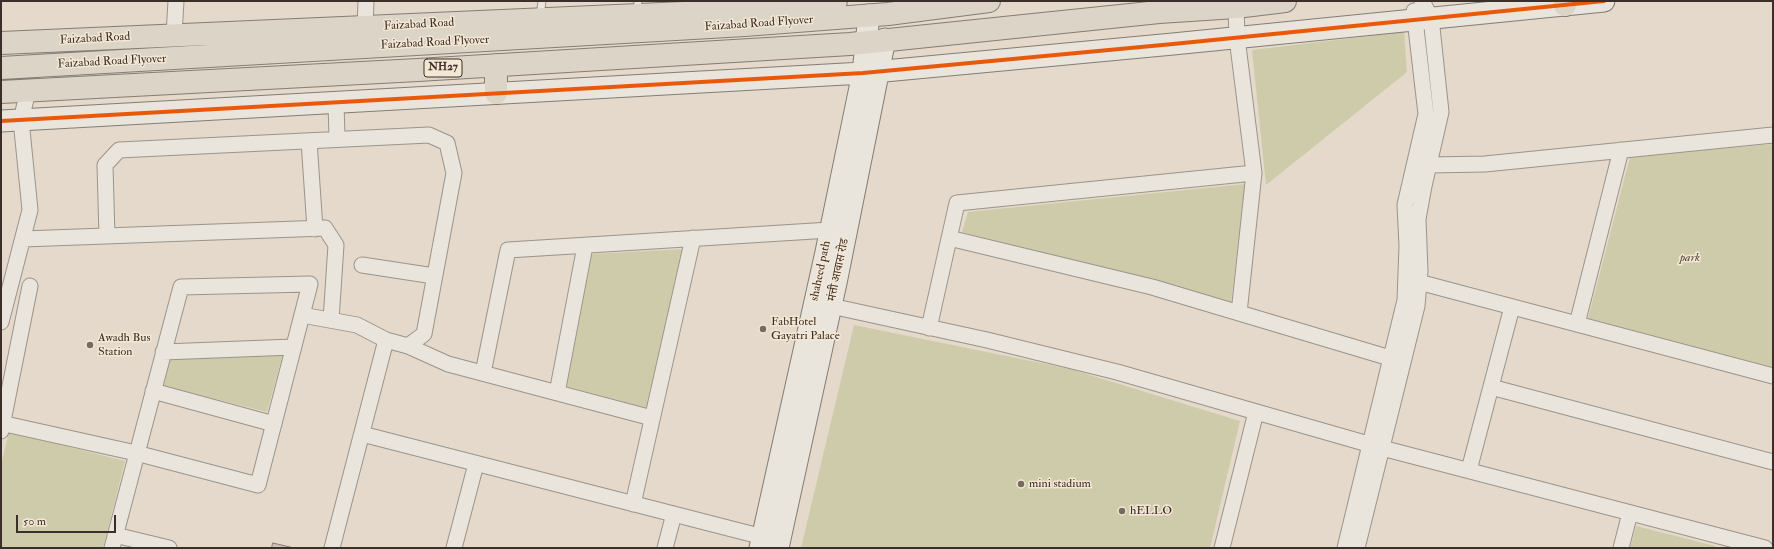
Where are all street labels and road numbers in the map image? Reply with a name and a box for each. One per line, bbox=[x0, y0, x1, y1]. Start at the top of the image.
street label: Faizabad Road Flyover bbox=[704, 13, 814, 35]
street label: Faizabad Road bbox=[383, 16, 455, 34]
street label: Faizabad Road bbox=[59, 30, 131, 48]
street label: Faizabad Road Flyover bbox=[380, 33, 490, 53]
street label: Faizabad Road Flyover bbox=[57, 52, 167, 72]
road number: NH27 bbox=[424, 59, 462, 77]
street label: मंत्ती आवास रोड bbox=[825, 237, 853, 303]
street label: shaheed path bbox=[808, 240, 834, 302]

